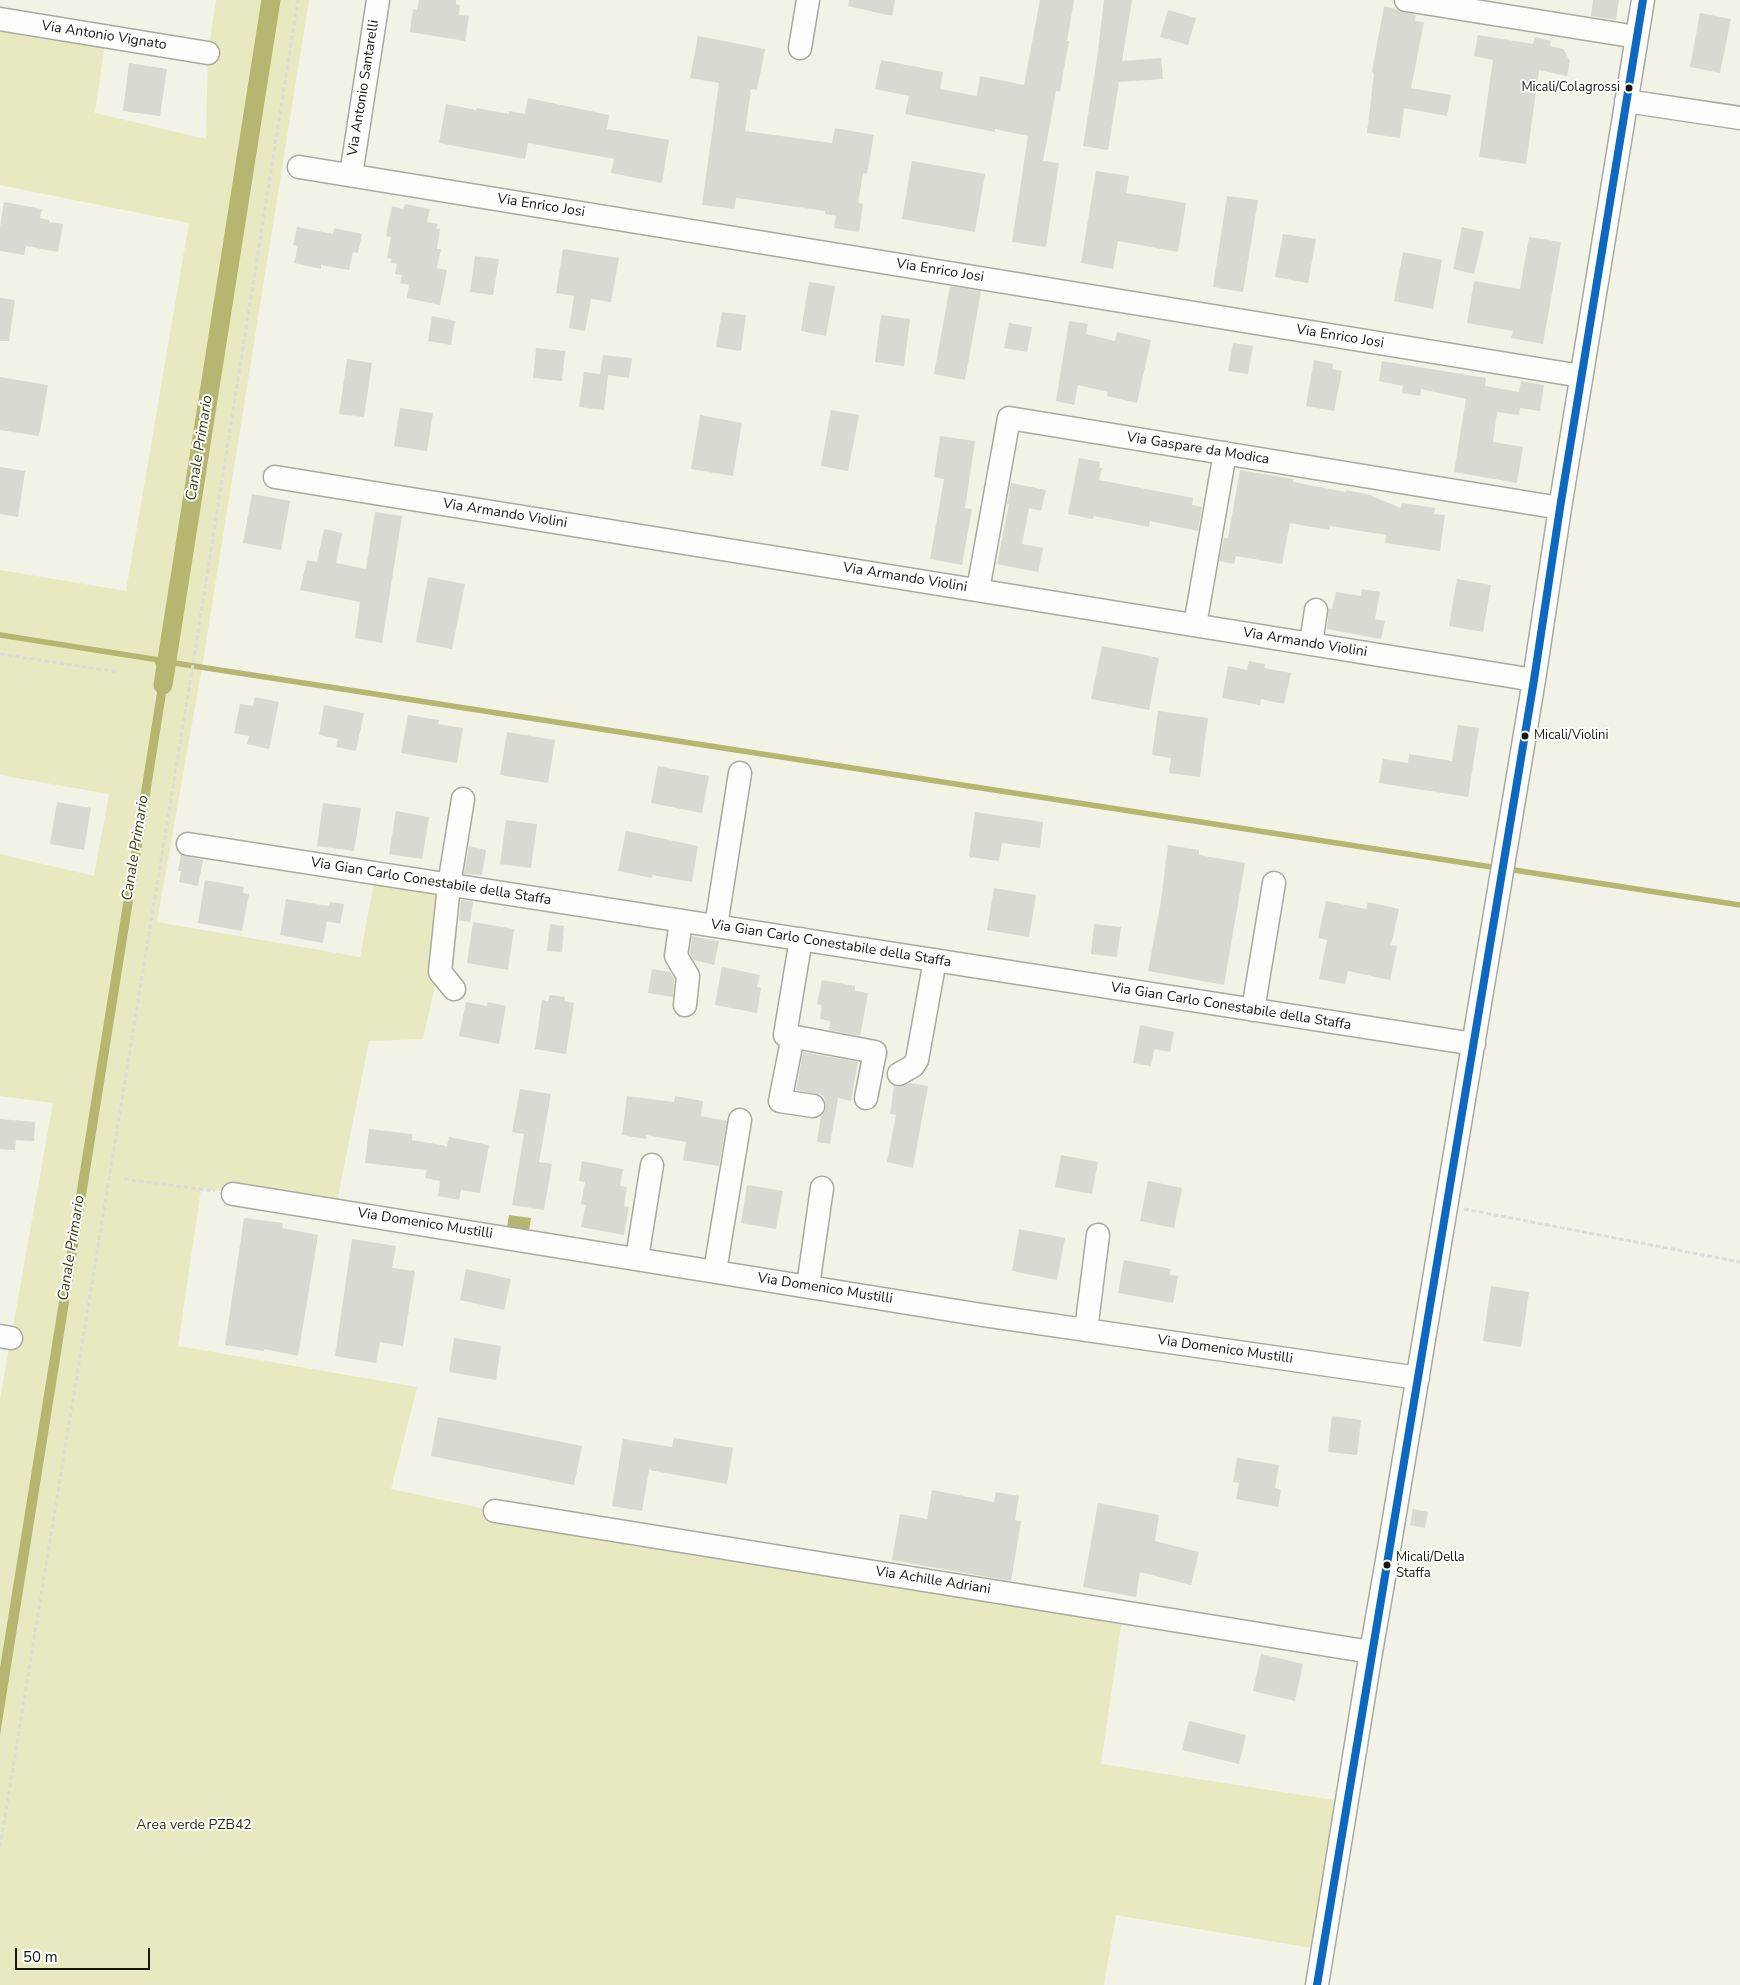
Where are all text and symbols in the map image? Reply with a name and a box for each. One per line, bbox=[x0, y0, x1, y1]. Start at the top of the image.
street label: Via Antonio Vignato bbox=[40, 18, 168, 54]
street label: Via Antonio Santarelli bbox=[345, 19, 383, 157]
place label: Micali/Colagrossi bbox=[1521, 80, 1620, 96]
marker: Micali/Colagrossi bbox=[1624, 83, 1634, 93]
street label: Via Enrico Josi bbox=[496, 191, 586, 221]
street label: Via Enrico Josi bbox=[895, 256, 985, 286]
street label: Via Enrico Josi bbox=[1295, 322, 1385, 352]
water label: Canale Primario bbox=[183, 394, 217, 502]
street label: Via Gaspare da Modica bbox=[1126, 429, 1270, 469]
street label: Via Armando Violini bbox=[442, 496, 568, 532]
street label: Via Armando Violini bbox=[842, 560, 968, 596]
street label: Via Armando Violini bbox=[1242, 625, 1368, 661]
place label: Micali/Violini bbox=[1534, 728, 1609, 744]
marker: Micali/Violini bbox=[1520, 731, 1530, 741]
water label: Canale Primario bbox=[119, 794, 153, 902]
street label: Via Gian Carlo Conestabile della Staffa bbox=[310, 855, 552, 909]
street label: Via Gian Carlo Conestabile della Staffa bbox=[710, 917, 952, 971]
street label: Via Gian Carlo Conestabile della Staffa bbox=[1110, 980, 1352, 1034]
water label: Canale Primario bbox=[55, 1194, 89, 1302]
street label: Via Domenico Mustilli bbox=[356, 1205, 494, 1243]
street label: Via Domenico Mustilli bbox=[756, 1270, 894, 1308]
street label: Via Domenico Mustilli bbox=[1156, 1332, 1294, 1368]
place label: Micali/Della Staffa bbox=[1396, 1550, 1465, 1581]
marker: Micali/Della Staffa bbox=[1382, 1560, 1392, 1570]
street label: Via Achille Adriani bbox=[874, 1564, 992, 1598]
park label: Area verde PZB42 bbox=[136, 1818, 252, 1834]
scale bar bbox=[18, 1938, 152, 1970]
text: 50 m bbox=[23, 1947, 58, 1967]

